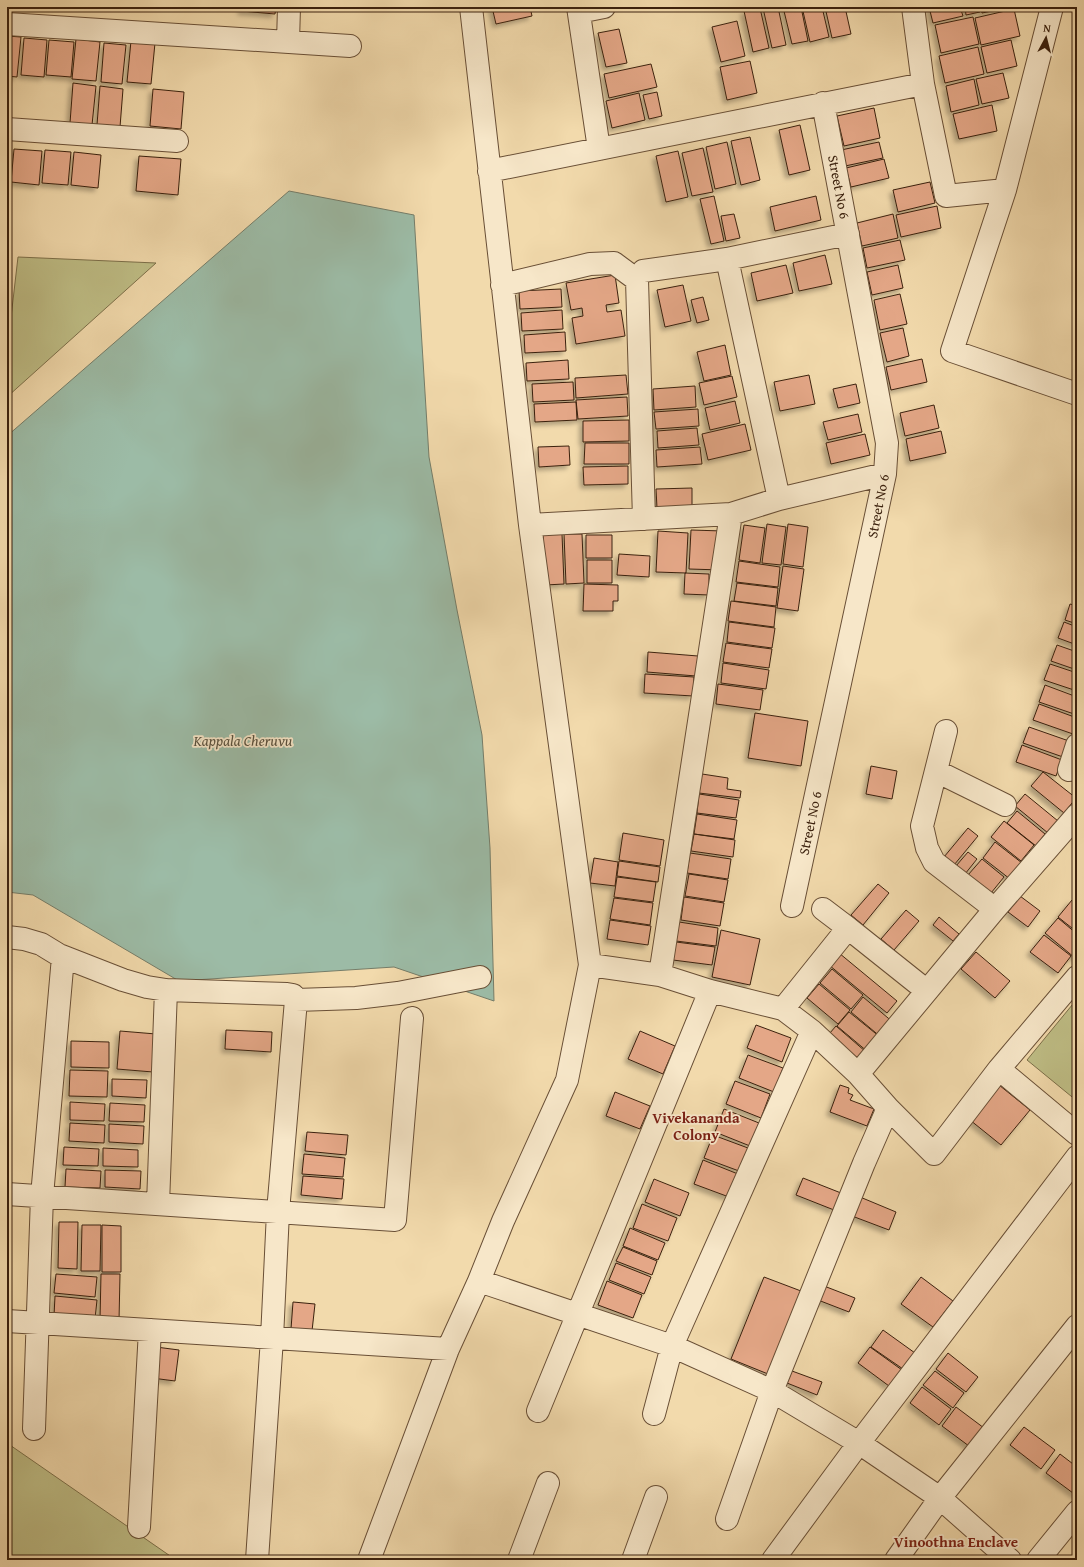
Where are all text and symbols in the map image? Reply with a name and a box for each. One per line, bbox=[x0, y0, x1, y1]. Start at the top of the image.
north arrow bbox=[1026, 18, 1066, 58]
text: N bbox=[1043, 20, 1052, 37]
street label: Street No 6 bbox=[823, 153, 855, 221]
street label: Street No 6 bbox=[862, 472, 894, 540]
water label: Kappala Cheruvu bbox=[193, 730, 293, 751]
street label: Street No 6 bbox=[794, 789, 827, 857]
district label: Vivekananda Colony bbox=[652, 1107, 740, 1145]
district label: Vinoothna Enclave bbox=[894, 1531, 1018, 1552]

